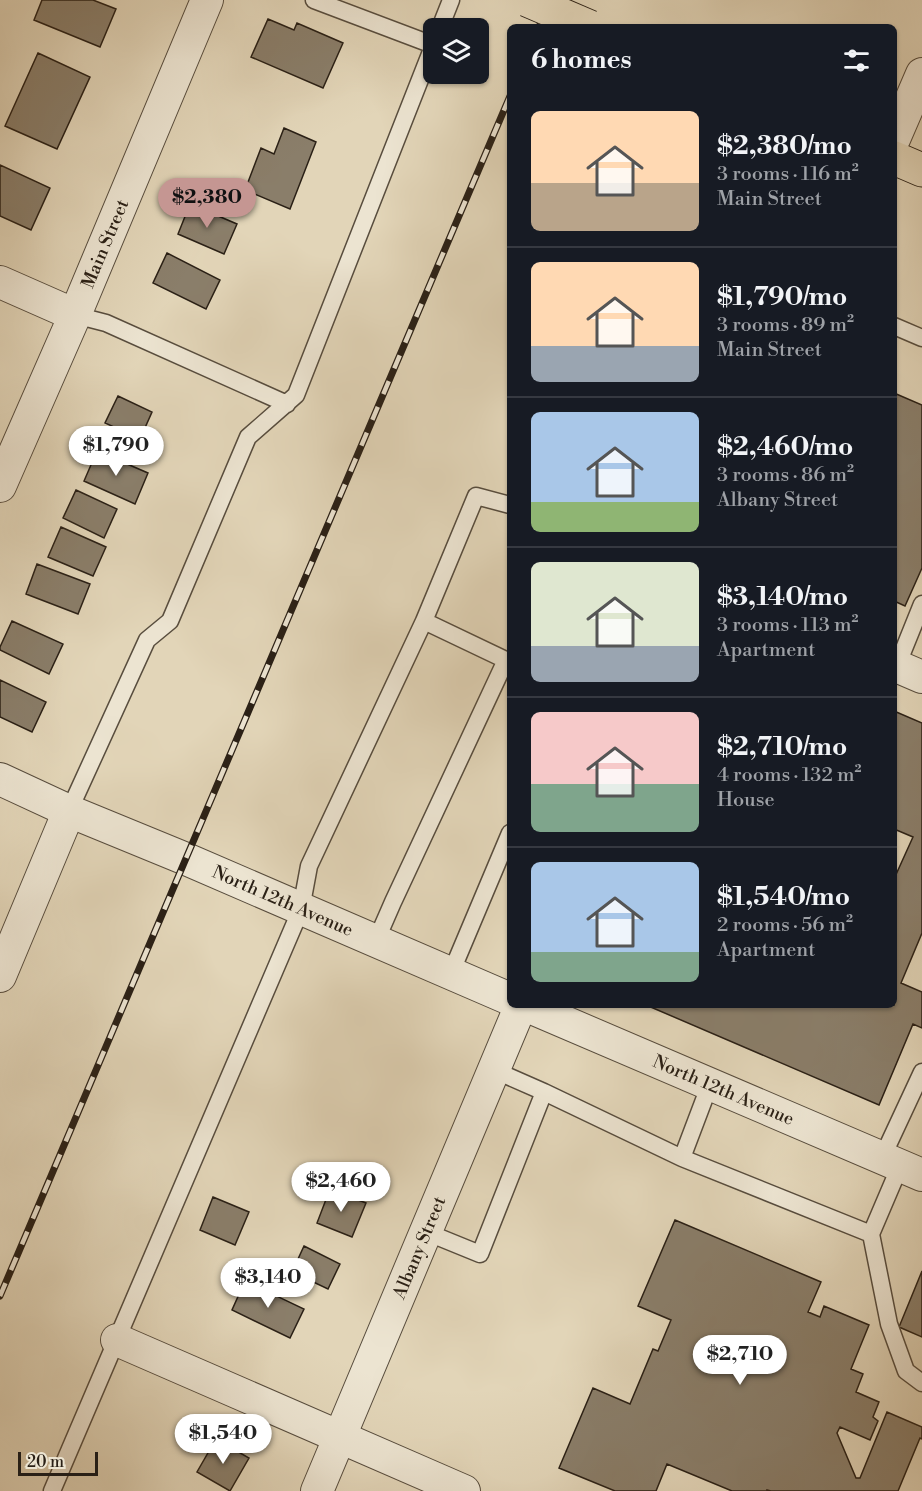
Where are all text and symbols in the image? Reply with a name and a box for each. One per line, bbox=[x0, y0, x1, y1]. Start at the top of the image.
map controls bbox=[423, 18, 489, 84]
button: layers bbox=[423, 18, 489, 84]
text: 6 homes bbox=[531, 44, 632, 76]
icon: filters bbox=[840, 44, 873, 77]
text: $2,380/mo bbox=[717, 130, 852, 162]
icon: home bbox=[579, 135, 651, 207]
text: 3 rooms · 116 m² bbox=[717, 162, 859, 187]
pin: $2,380 bbox=[158, 178, 256, 229]
text: $2,380 bbox=[172, 185, 242, 210]
text: Main Street bbox=[717, 187, 822, 212]
street label: Main Street bbox=[76, 195, 134, 292]
text: $1,790/mo bbox=[717, 281, 847, 313]
icon: home bbox=[579, 286, 651, 358]
text: 3 rooms · 89 m² bbox=[717, 313, 854, 338]
text: Main Street bbox=[717, 338, 822, 363]
pin: $1,790 bbox=[67, 426, 165, 477]
text: $2,460/mo bbox=[717, 431, 853, 463]
text: $1,790 bbox=[83, 433, 149, 458]
icon: home bbox=[579, 436, 651, 508]
text: 3 rooms · 86 m² bbox=[717, 463, 854, 488]
text: Albany Street bbox=[717, 488, 838, 513]
text: $3,140/mo bbox=[717, 581, 848, 613]
icon: home bbox=[579, 586, 651, 658]
text: 3 rooms · 113 m² bbox=[717, 613, 858, 638]
text: Apartment bbox=[717, 638, 815, 663]
text: $2,710/mo bbox=[717, 731, 847, 763]
icon: home bbox=[579, 736, 651, 808]
text: 4 rooms · 132 m² bbox=[717, 763, 861, 788]
text: House bbox=[717, 788, 775, 813]
street label: North 12th Avenue bbox=[209, 861, 357, 942]
text: $1,540/mo bbox=[717, 881, 850, 913]
icon: home bbox=[579, 886, 651, 958]
text: 2 rooms · 56 m² bbox=[717, 913, 853, 938]
text: Apartment bbox=[717, 938, 815, 963]
street label: North 12th Avenue bbox=[649, 1050, 797, 1131]
pin: $2,460 bbox=[292, 1162, 390, 1213]
text: $2,460 bbox=[305, 1169, 377, 1194]
street label: Albany Street bbox=[388, 1192, 452, 1303]
pin: $3,140 bbox=[219, 1258, 317, 1309]
text: $3,140 bbox=[235, 1265, 301, 1290]
pin: $2,710 bbox=[691, 1335, 789, 1386]
text: $2,710 bbox=[707, 1342, 773, 1367]
pin: $1,540 bbox=[174, 1414, 272, 1465]
text: $1,540 bbox=[189, 1421, 257, 1446]
scale bar bbox=[18, 1449, 98, 1476]
text: 20 m bbox=[27, 1452, 64, 1472]

